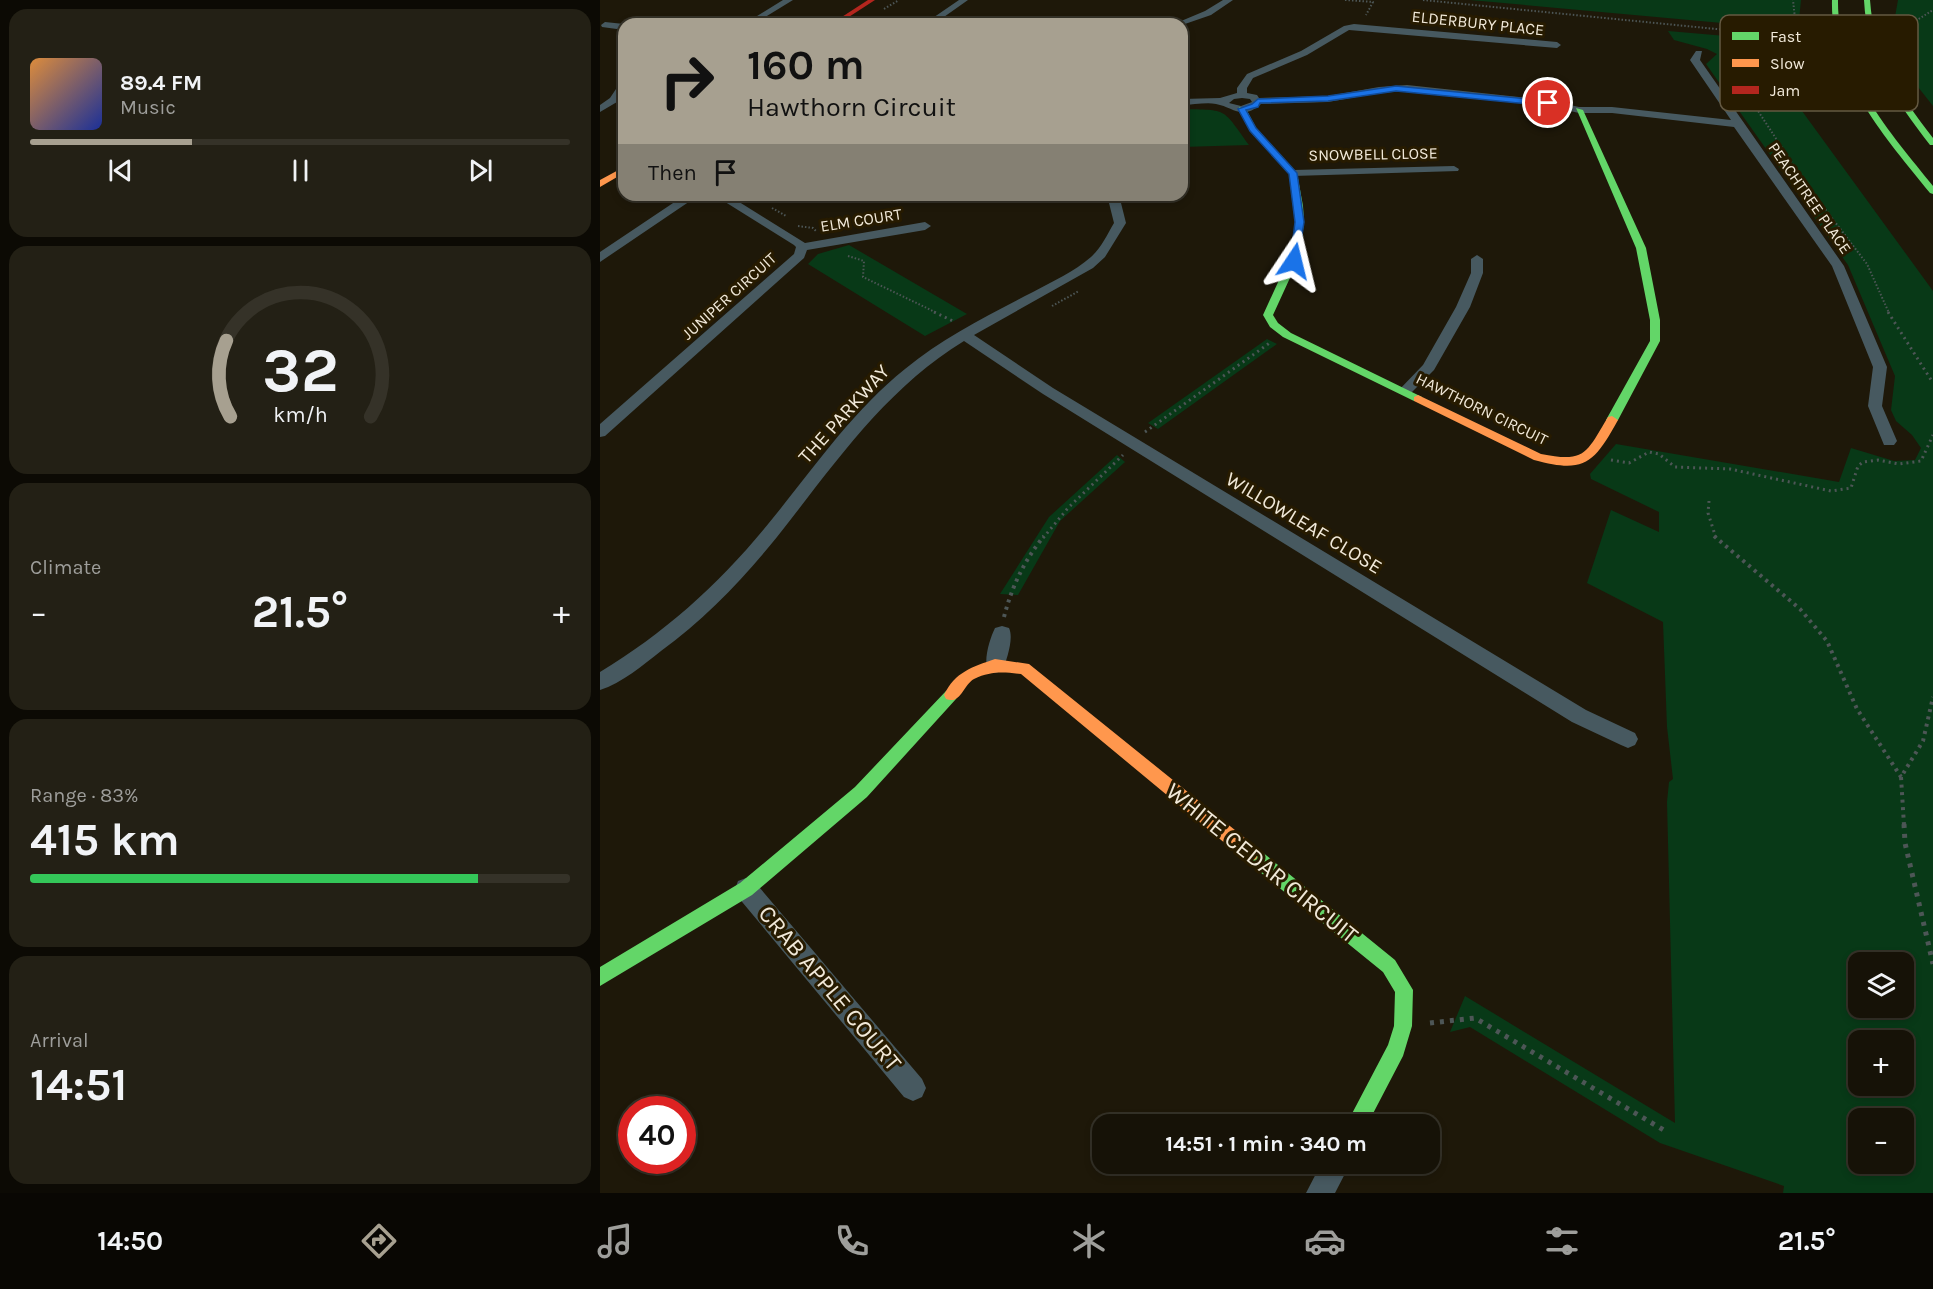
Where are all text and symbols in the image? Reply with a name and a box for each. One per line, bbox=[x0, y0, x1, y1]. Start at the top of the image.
street label: ELDERBURY PLACE bbox=[1411, 7, 1545, 39]
legend bbox=[1720, 15, 1918, 111]
text: Fast bbox=[1770, 27, 1801, 46]
text: 160 m bbox=[747, 40, 865, 90]
icon: right bbox=[648, 42, 726, 120]
text: Slow bbox=[1770, 54, 1805, 73]
text: 89.4 FM bbox=[120, 70, 202, 96]
pin bbox=[1522, 77, 1573, 128]
text: Jam bbox=[1770, 81, 1800, 100]
icon: arrive bbox=[1531, 86, 1564, 119]
text: Hawthorn Circuit bbox=[747, 91, 956, 123]
text: Music bbox=[120, 96, 176, 119]
street label: PEACHTREE PLACE bbox=[1765, 139, 1855, 257]
street label: SNOWBELL CLOSE bbox=[1308, 143, 1438, 165]
icon: previous bbox=[104, 154, 137, 187]
icon: pause bbox=[284, 154, 317, 187]
icon: next bbox=[464, 154, 497, 187]
icon: arrive bbox=[709, 156, 742, 189]
text: Then bbox=[648, 160, 697, 186]
street label: ELM COURT bbox=[819, 204, 903, 236]
position arrow bbox=[1262, 229, 1326, 293]
street label: JUNIPER CIRCUIT bbox=[678, 249, 780, 343]
text: 32 bbox=[262, 334, 338, 407]
street label: THE PARKWAY bbox=[794, 360, 894, 468]
street label: HAWTHORN CIRCUIT bbox=[1413, 369, 1551, 449]
text: km/h bbox=[273, 402, 327, 427]
street label: WILLOWLEAF CLOSE bbox=[1222, 467, 1386, 579]
text: Climate bbox=[30, 556, 101, 579]
text: 21.5° bbox=[252, 586, 348, 638]
text: − bbox=[30, 593, 47, 631]
text: + bbox=[553, 593, 570, 631]
street label: WHITE CEDAR CIRCUIT bbox=[1160, 777, 1364, 949]
text: Range · 83% bbox=[30, 784, 139, 807]
text: 415 km bbox=[30, 814, 180, 866]
street label: CRAB APPLE COURT bbox=[753, 900, 907, 1076]
map controls bbox=[1848, 952, 1914, 1174]
button: layers bbox=[1848, 952, 1914, 1018]
text: Arrival bbox=[30, 1029, 89, 1052]
button: + bbox=[1848, 1030, 1914, 1096]
text: 14:51 bbox=[30, 1059, 127, 1111]
speed limit sign: 40 bbox=[618, 1096, 696, 1174]
button: − bbox=[1848, 1108, 1914, 1174]
text: 14:51 · 1 min · 340 m bbox=[1165, 1131, 1367, 1157]
icon: directions bbox=[358, 1220, 400, 1262]
icon: music bbox=[594, 1220, 636, 1262]
icon: phone bbox=[831, 1220, 873, 1262]
icon: climate bbox=[1068, 1220, 1110, 1262]
icon: car bbox=[1304, 1220, 1346, 1262]
icon: filters bbox=[1541, 1220, 1583, 1262]
text: 14:50 bbox=[97, 1225, 163, 1257]
text: 21.5° bbox=[1778, 1225, 1836, 1257]

